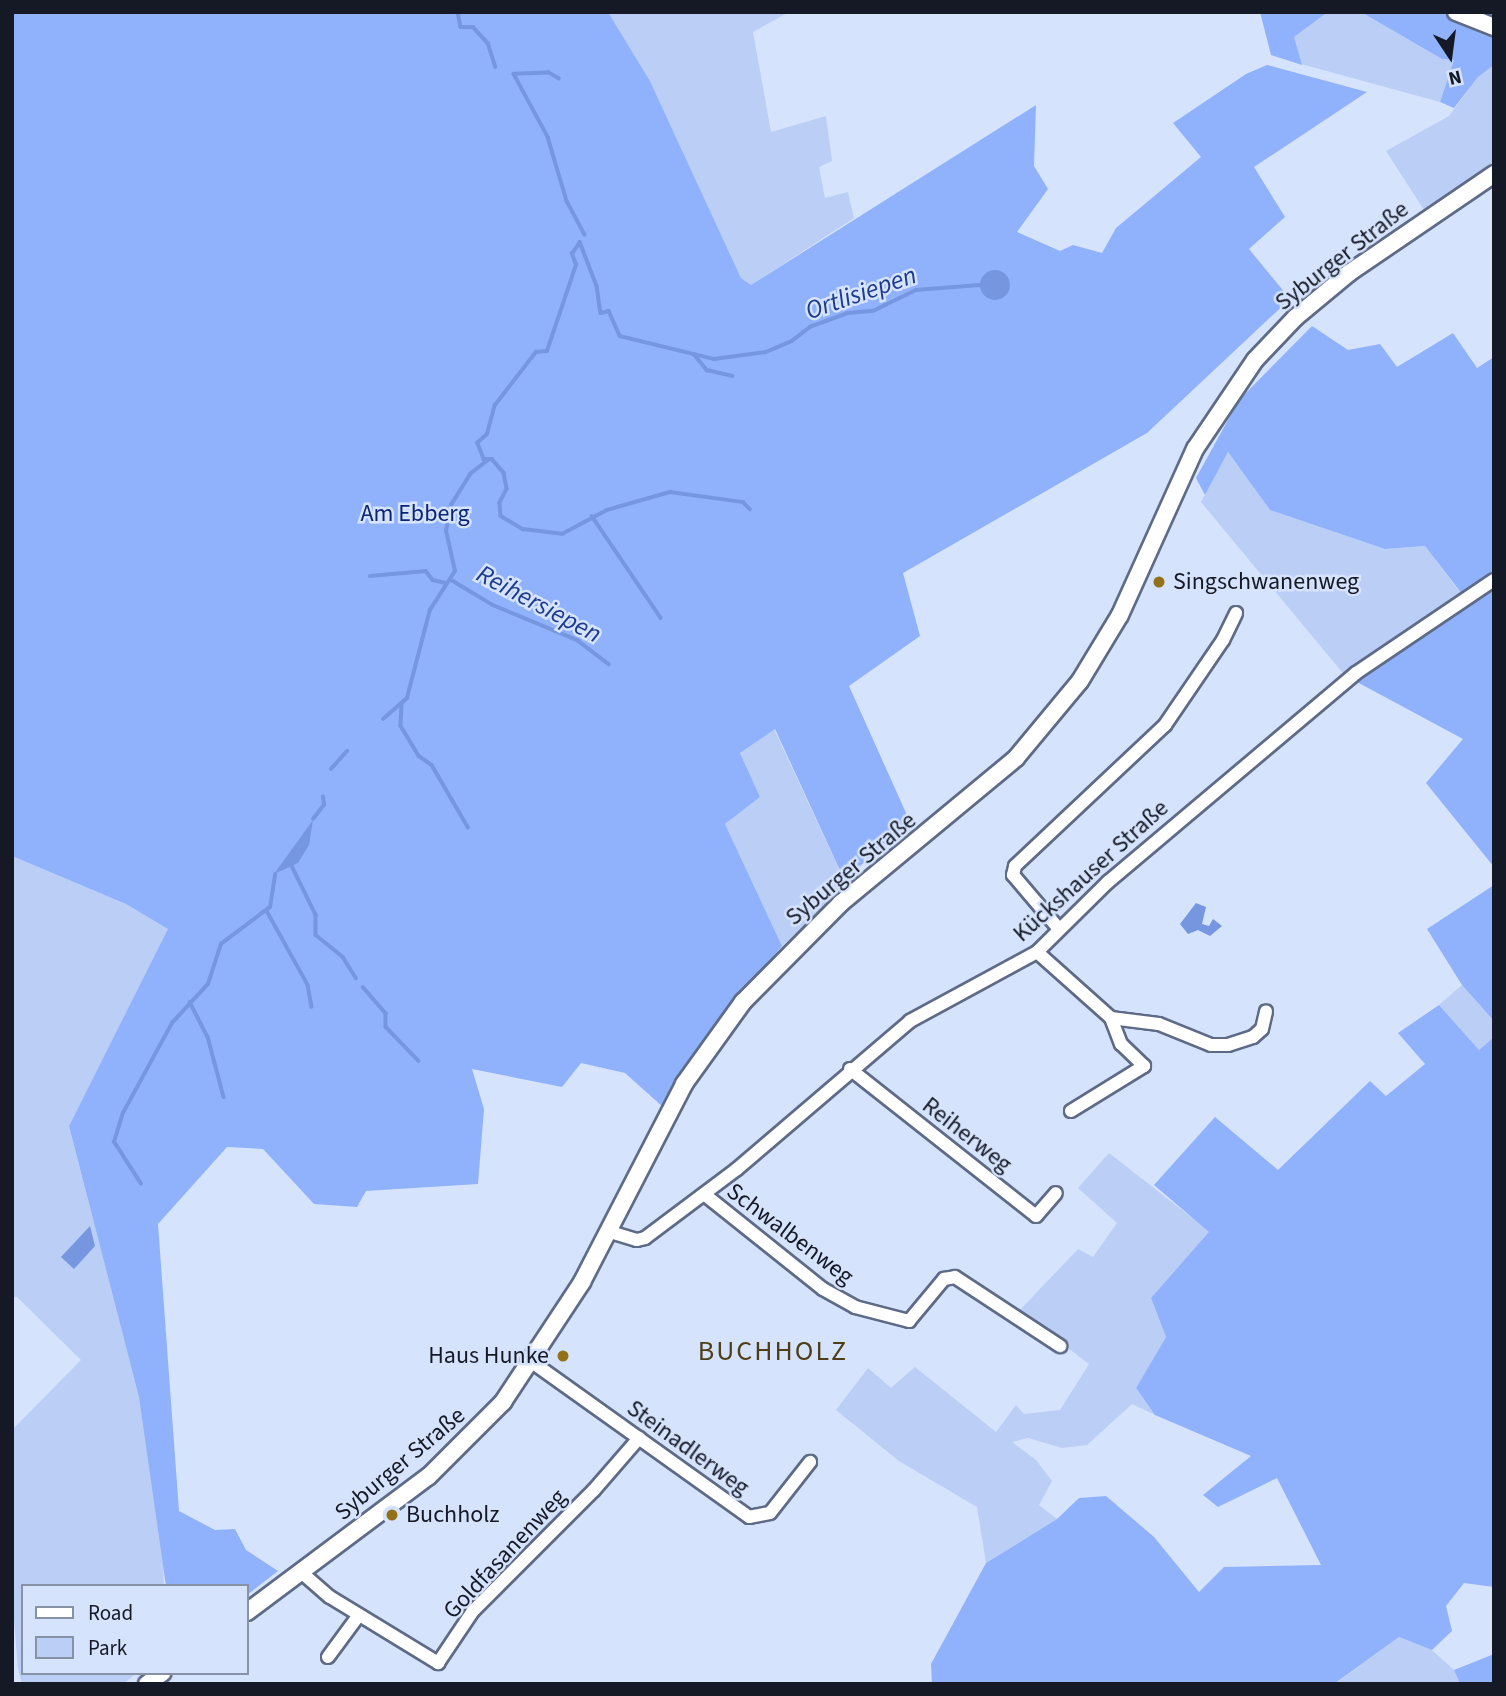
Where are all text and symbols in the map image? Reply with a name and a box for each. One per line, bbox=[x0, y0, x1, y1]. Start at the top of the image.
north arrow bbox=[1415, 21, 1485, 91]
text: N bbox=[1446, 62, 1464, 92]
street label: Syburger Straße bbox=[1270, 195, 1414, 317]
water label: Ortlisiepen bbox=[801, 259, 921, 327]
park label: Am Ebberg bbox=[360, 500, 470, 528]
water label: Reihersiepen bbox=[471, 558, 607, 650]
place label: Singschwanenweg bbox=[1173, 568, 1359, 596]
marker: Singschwanenweg bbox=[1151, 574, 1167, 590]
street label: Kückshauser Straße bbox=[1008, 794, 1174, 948]
street label: Syburger Straße bbox=[780, 806, 922, 932]
street label: Reiherweg bbox=[916, 1091, 1018, 1179]
street label: Schwalbenweg bbox=[721, 1177, 859, 1291]
district label: BUCHHOLZ bbox=[699, 1334, 847, 1368]
place label: Haus Hunke bbox=[428, 1342, 549, 1370]
marker: Haus Hunke bbox=[555, 1348, 571, 1364]
street label: Steinadlerweg bbox=[621, 1394, 755, 1502]
street label: Syburger Straße bbox=[329, 1401, 471, 1527]
street label: Goldfasanenweg bbox=[437, 1483, 573, 1625]
place label: Buchholz bbox=[406, 1501, 500, 1529]
marker: Buchholz bbox=[384, 1507, 400, 1523]
legend bbox=[21, 1584, 248, 1675]
text: Road bbox=[88, 1598, 133, 1628]
text: Park bbox=[88, 1633, 127, 1663]

